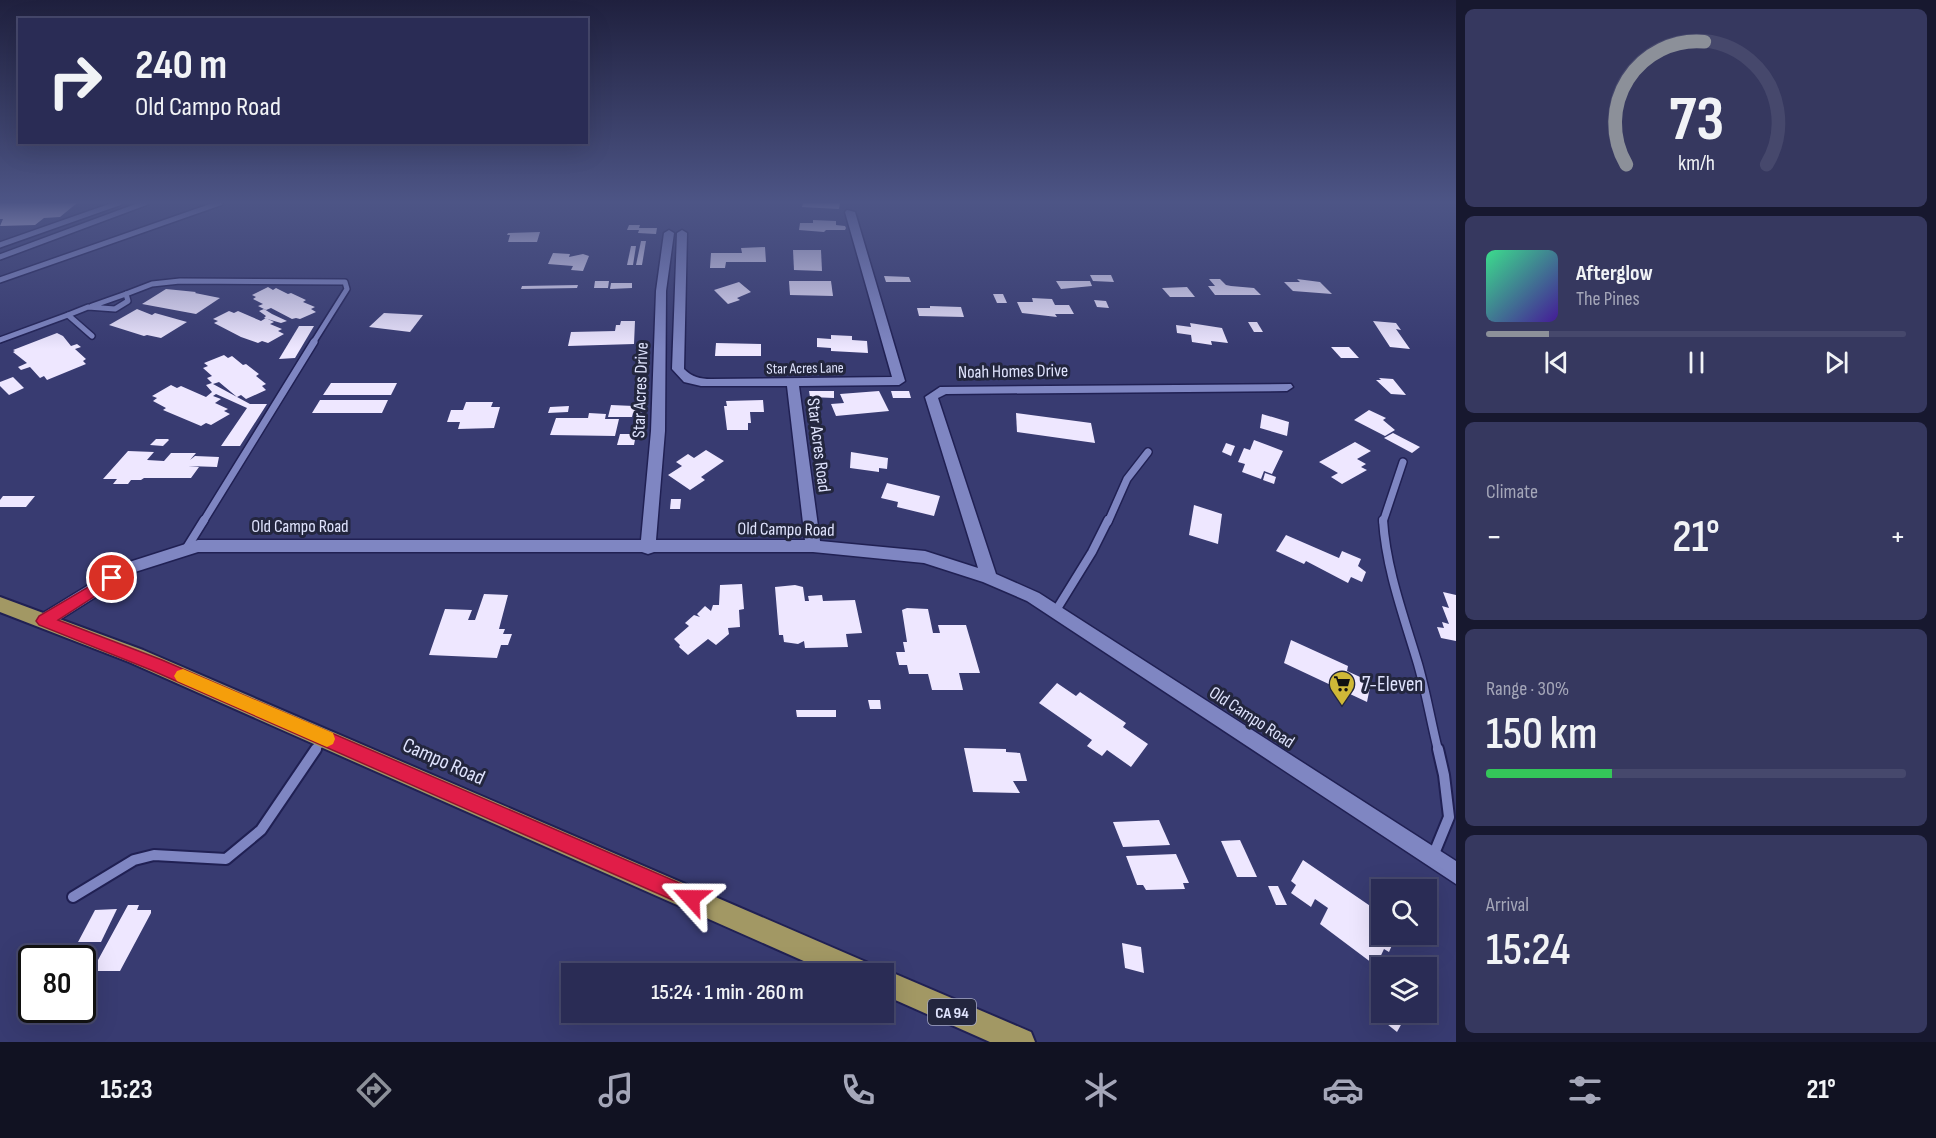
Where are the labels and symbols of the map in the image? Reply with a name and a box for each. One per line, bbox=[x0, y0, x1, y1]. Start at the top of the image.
street label: Star Acres Drive bbox=[628, 342, 653, 438]
street label: Star Acres Lane bbox=[766, 358, 844, 379]
street label: Noah Homes Drive bbox=[958, 360, 1068, 383]
street label: Star Acres Road bbox=[802, 397, 835, 493]
street label: Old Campo Road bbox=[251, 516, 349, 537]
street label: Old Campo Road bbox=[737, 518, 835, 541]
pin bbox=[86, 552, 137, 603]
supermarket icon: 7-Eleven bbox=[1327, 669, 1357, 707]
place label: 7-Eleven bbox=[1362, 672, 1423, 697]
street label: Old Campo Road bbox=[1205, 682, 1298, 753]
street label: Campo Road bbox=[399, 732, 489, 791]
position arrow bbox=[659, 866, 723, 930]
speed limit sign: 80 bbox=[18, 945, 96, 1023]
road number: CA 94 bbox=[928, 999, 976, 1025]

